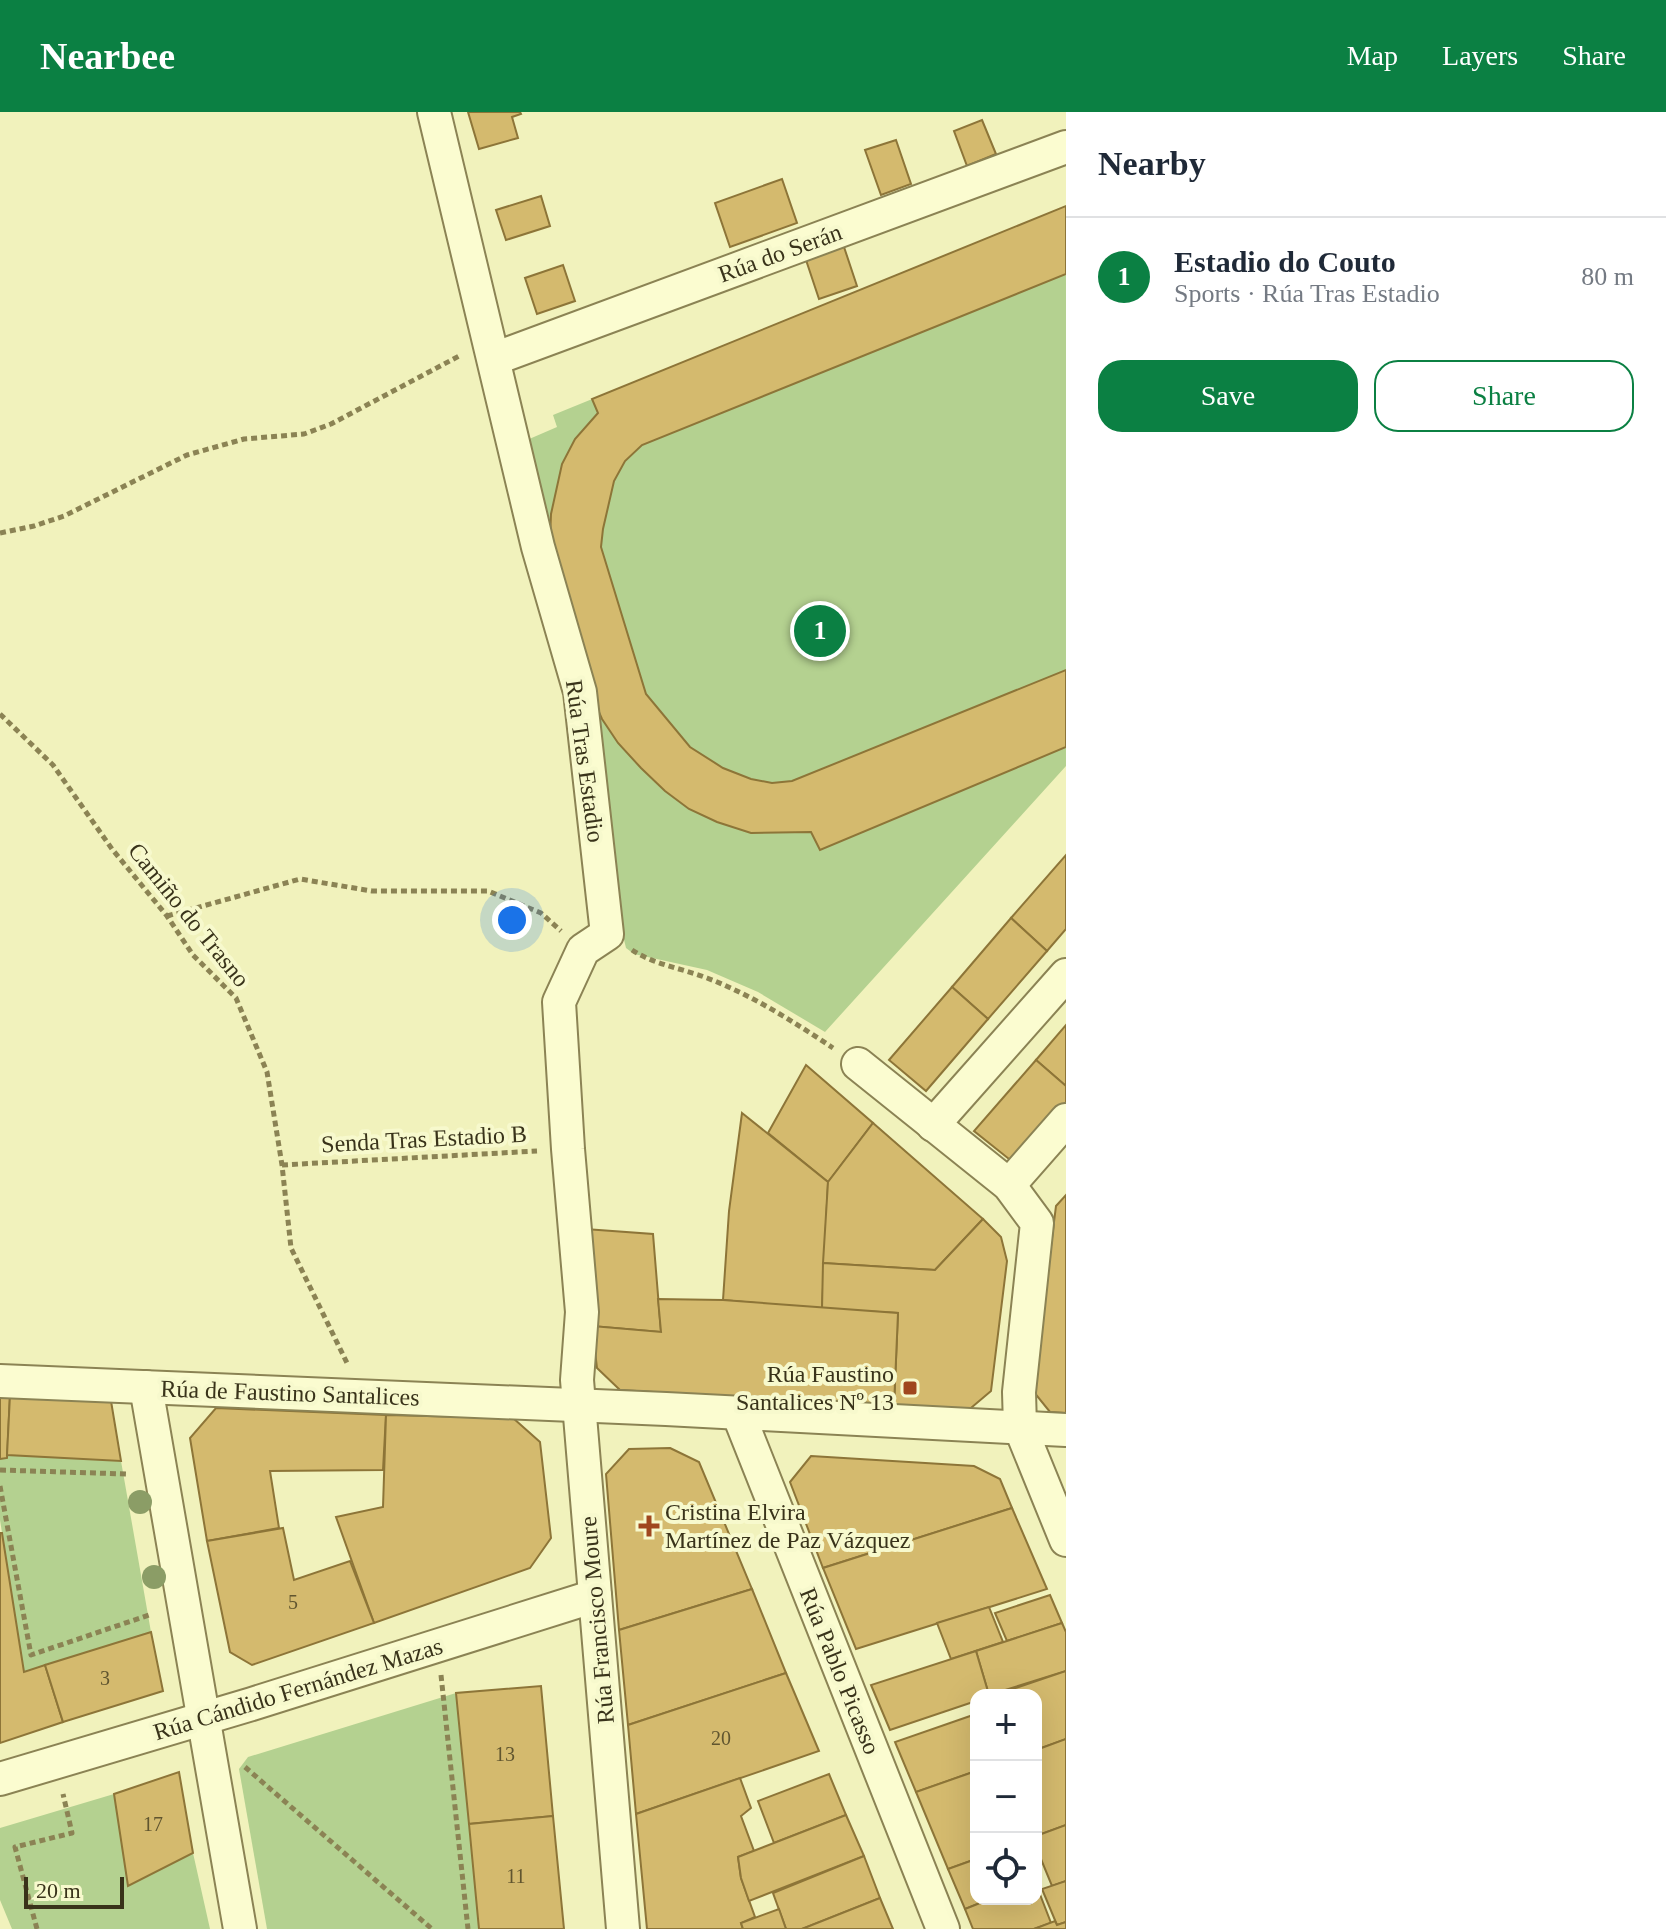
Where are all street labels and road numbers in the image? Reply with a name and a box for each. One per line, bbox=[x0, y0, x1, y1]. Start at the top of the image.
street label: Rúa do Serán bbox=[715, 219, 845, 287]
street label: Rúa Tras Estadio bbox=[561, 678, 609, 844]
street label: Camiño do Trasno bbox=[123, 838, 255, 992]
street label: Senda Tras Estadio B bbox=[320, 1121, 528, 1157]
street label: Rúa de Faustino Santalices bbox=[160, 1375, 420, 1411]
street label: Rúa Francisco Moure bbox=[575, 1515, 619, 1725]
street label: Rúa Pablo Picasso bbox=[795, 1584, 885, 1758]
street label: Rúa Cándido Fernández Mazas bbox=[150, 1633, 446, 1745]

